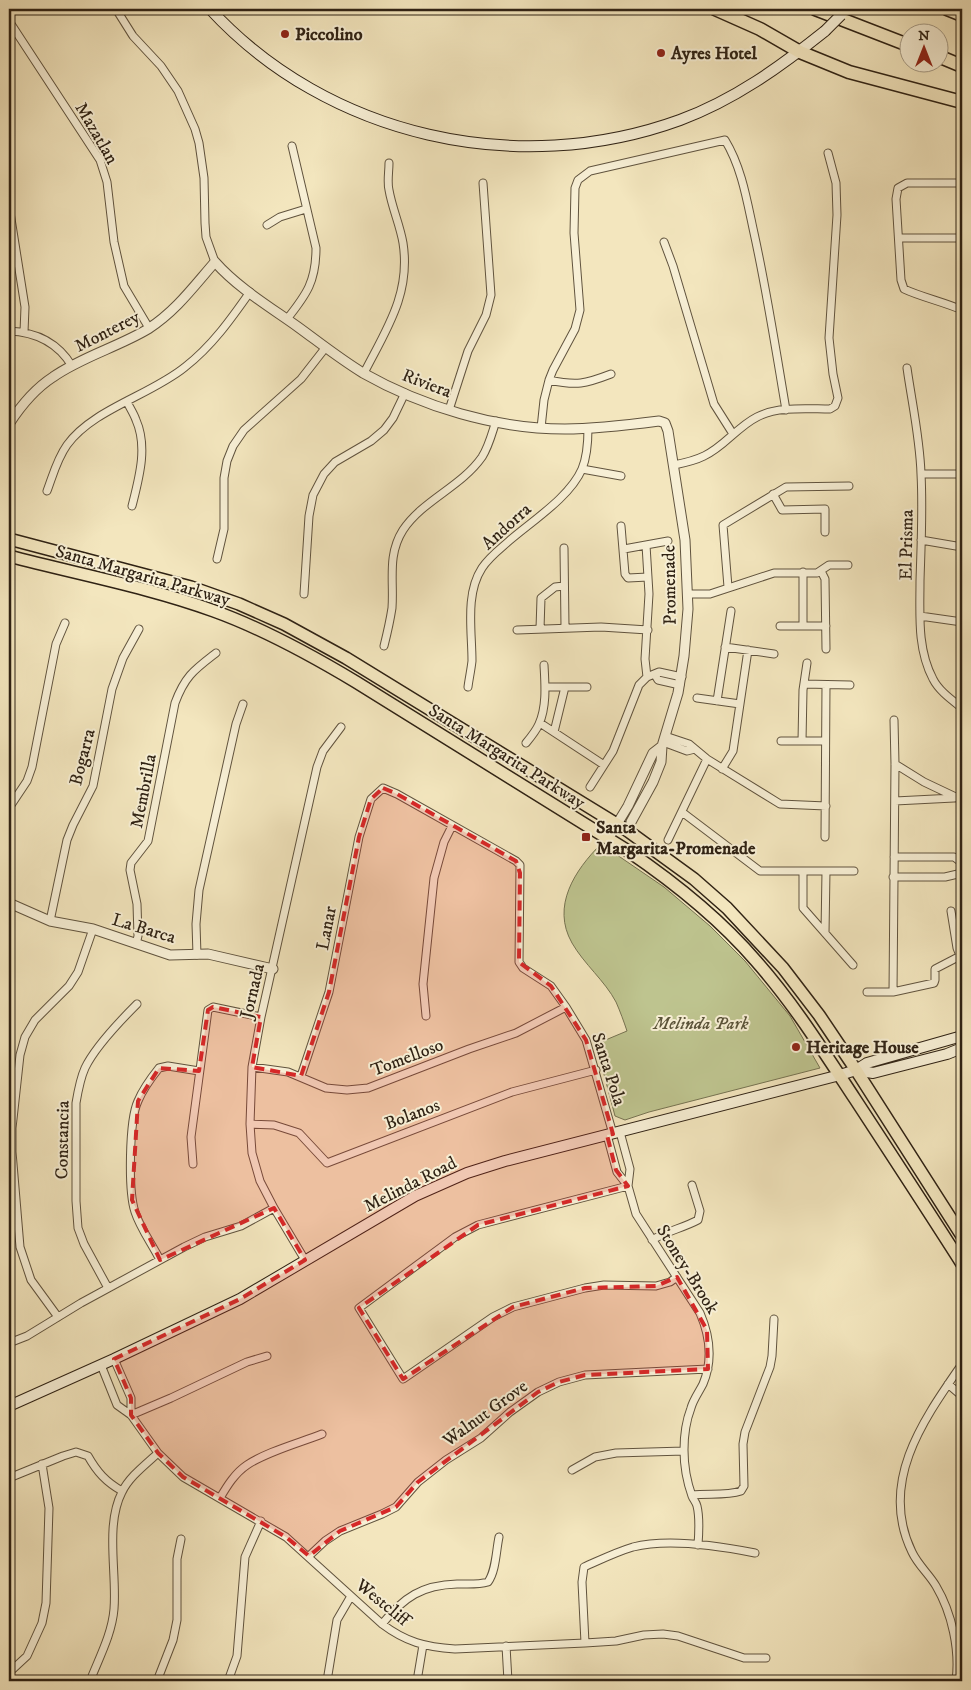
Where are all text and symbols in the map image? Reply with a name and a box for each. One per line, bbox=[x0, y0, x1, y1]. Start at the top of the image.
north arrow bbox=[898, 22, 948, 72]
place label: Piccolino bbox=[295, 24, 363, 46]
text: N bbox=[918, 27, 930, 45]
marker: Piccolino bbox=[279, 28, 291, 40]
place label: Ayres Hotel bbox=[670, 43, 757, 65]
marker: Ayres Hotel bbox=[655, 47, 667, 59]
street label: Mazatlan bbox=[70, 99, 123, 169]
street label: Monterey bbox=[71, 306, 144, 358]
street label: Riviera bbox=[399, 365, 455, 403]
street label: Andorra bbox=[477, 498, 536, 555]
street label: El Prisma bbox=[895, 509, 919, 581]
street label: Santa Margarita Parkway bbox=[53, 540, 233, 612]
street label: Promenade bbox=[658, 545, 682, 625]
street label: Santa Margarita Parkway bbox=[424, 700, 589, 814]
street label: Bogarra bbox=[65, 726, 101, 788]
street label: Membrilla bbox=[126, 752, 162, 830]
place label: Santa Margarita-Promenade bbox=[596, 817, 756, 860]
marker: Santa Margarita-Promenade bbox=[580, 831, 592, 843]
street label: Lanar bbox=[312, 904, 342, 952]
street label: La Barca bbox=[109, 909, 179, 949]
street label: Jornada bbox=[236, 961, 270, 1023]
park label: Melinda Park bbox=[652, 1013, 749, 1035]
street label: Santa Pola bbox=[586, 1030, 630, 1109]
street label: Tomelloso bbox=[368, 1034, 447, 1082]
place label: Heritage House bbox=[806, 1037, 919, 1059]
marker: Heritage House bbox=[790, 1041, 802, 1053]
street label: Bolanos bbox=[382, 1094, 443, 1135]
street label: Constancia bbox=[51, 1100, 75, 1180]
street label: Melinda Road bbox=[361, 1152, 460, 1218]
street label: Stoney-Brook bbox=[651, 1221, 723, 1318]
street label: Walnut Grove bbox=[438, 1376, 532, 1453]
street label: Westcliff bbox=[350, 1574, 416, 1633]

